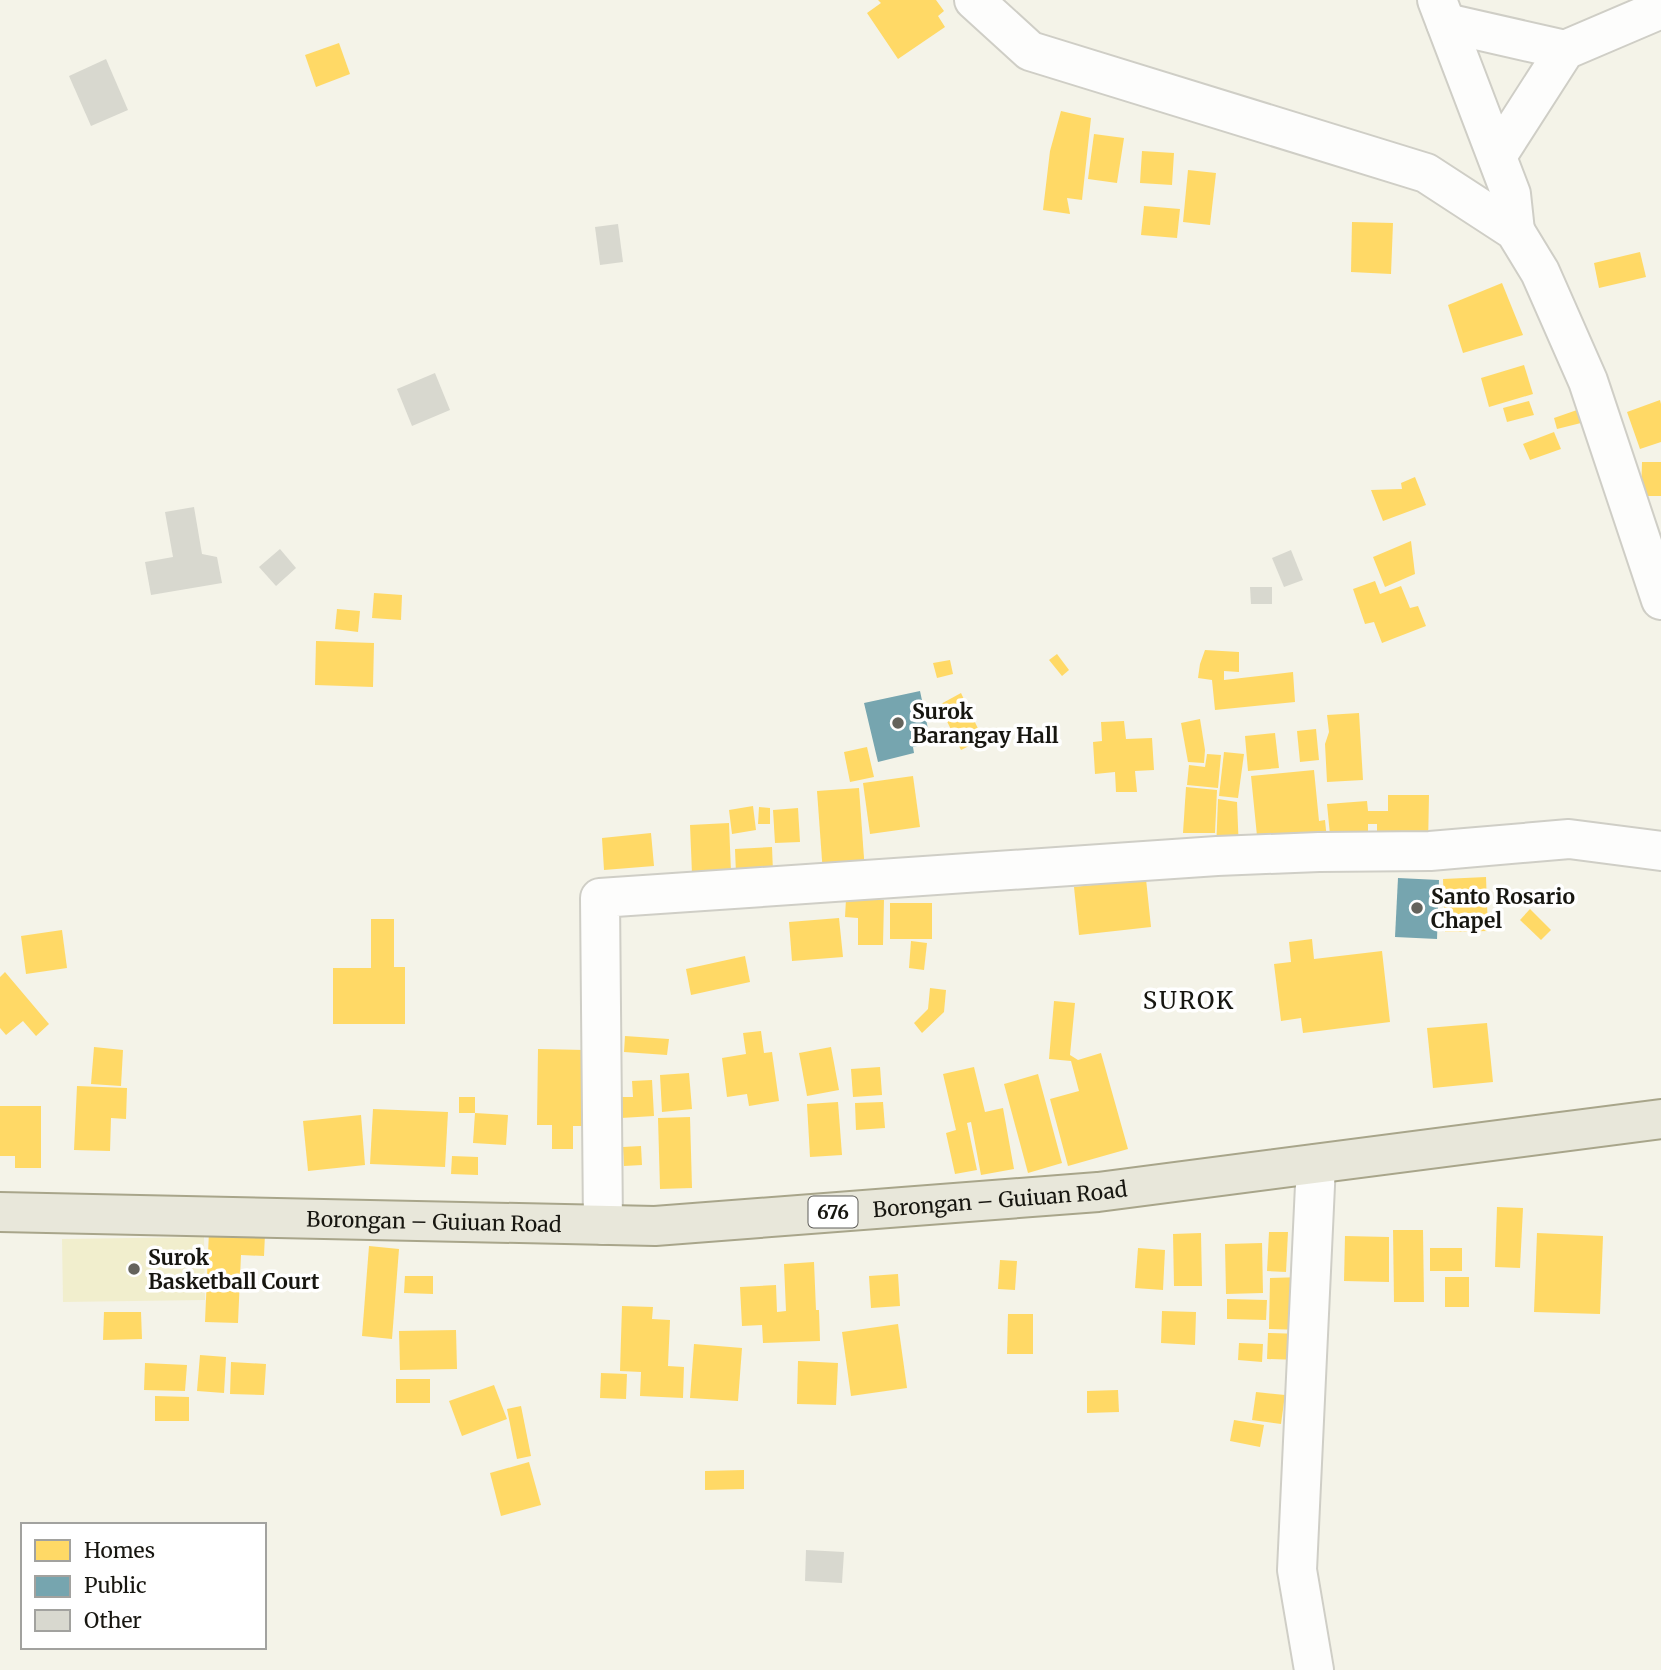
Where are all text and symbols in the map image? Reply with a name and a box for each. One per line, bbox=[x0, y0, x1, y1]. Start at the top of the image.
place label: Surok Barangay Hall bbox=[912, 698, 1059, 749]
marker: Surok Barangay Hall bbox=[890, 715, 906, 731]
place label: Santo Rosario Chapel bbox=[1431, 883, 1575, 934]
marker: Santo Rosario Chapel bbox=[1409, 900, 1425, 916]
district label: SUROK bbox=[1143, 985, 1235, 1016]
street label: Borongan – Guiuan Road bbox=[872, 1175, 1129, 1223]
road number: 676 bbox=[808, 1196, 858, 1228]
street label: Borongan – Guiuan Road bbox=[306, 1205, 562, 1238]
place label: Surok Basketball Court bbox=[148, 1244, 320, 1295]
marker: Surok Basketball Court bbox=[126, 1261, 142, 1277]
legend bbox=[21, 1523, 266, 1649]
text: Homes bbox=[84, 1537, 155, 1564]
text: Public bbox=[84, 1572, 147, 1599]
text: Other bbox=[84, 1607, 142, 1634]

